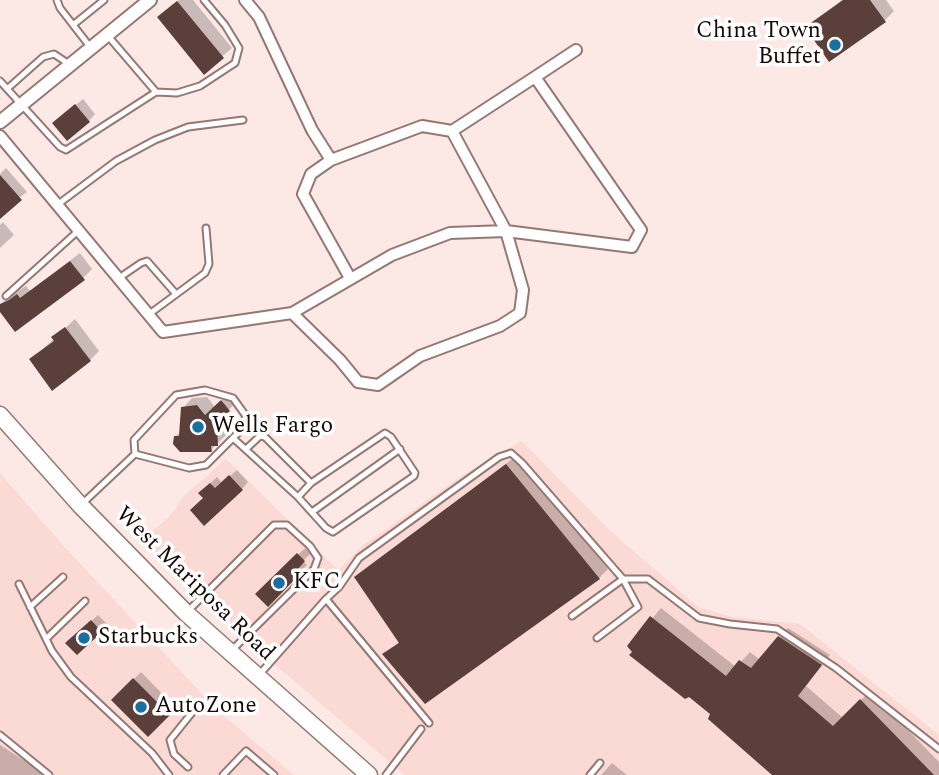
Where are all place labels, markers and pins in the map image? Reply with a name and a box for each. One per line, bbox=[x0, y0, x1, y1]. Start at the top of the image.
place label: China Town Buffet bbox=[696, 18, 821, 72]
marker: China Town Buffet bbox=[827, 37, 843, 53]
place label: Wells Fargo bbox=[212, 413, 333, 441]
marker: Wells Fargo bbox=[190, 419, 206, 435]
place label: KFC bbox=[293, 569, 340, 597]
marker: KFC bbox=[271, 575, 287, 591]
place label: Starbucks bbox=[98, 624, 198, 652]
marker: Starbucks bbox=[76, 630, 92, 646]
place label: AutoZone bbox=[155, 693, 257, 721]
marker: AutoZone bbox=[133, 699, 149, 715]

